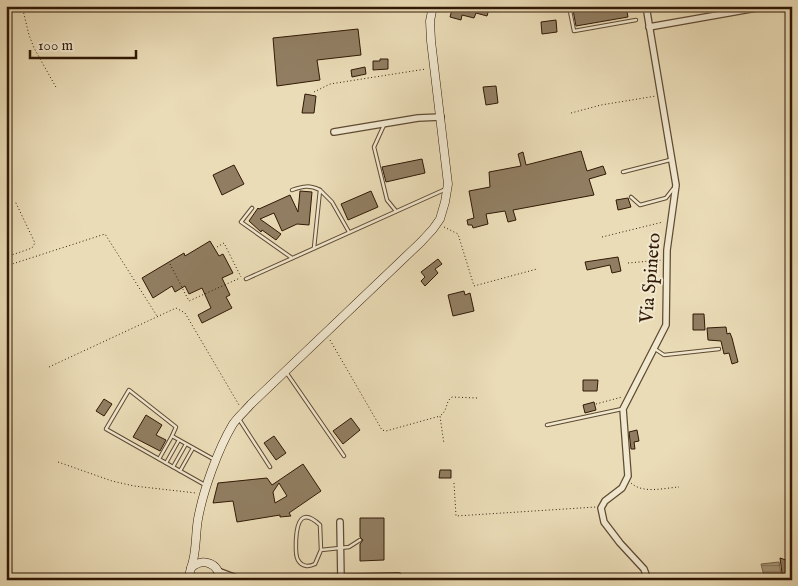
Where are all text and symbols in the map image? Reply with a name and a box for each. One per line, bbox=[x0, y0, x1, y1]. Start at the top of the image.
scale bar bbox=[30, 28, 136, 60]
text: 100 m bbox=[38, 36, 74, 55]
street label: Via Spineto bbox=[635, 232, 667, 325]

